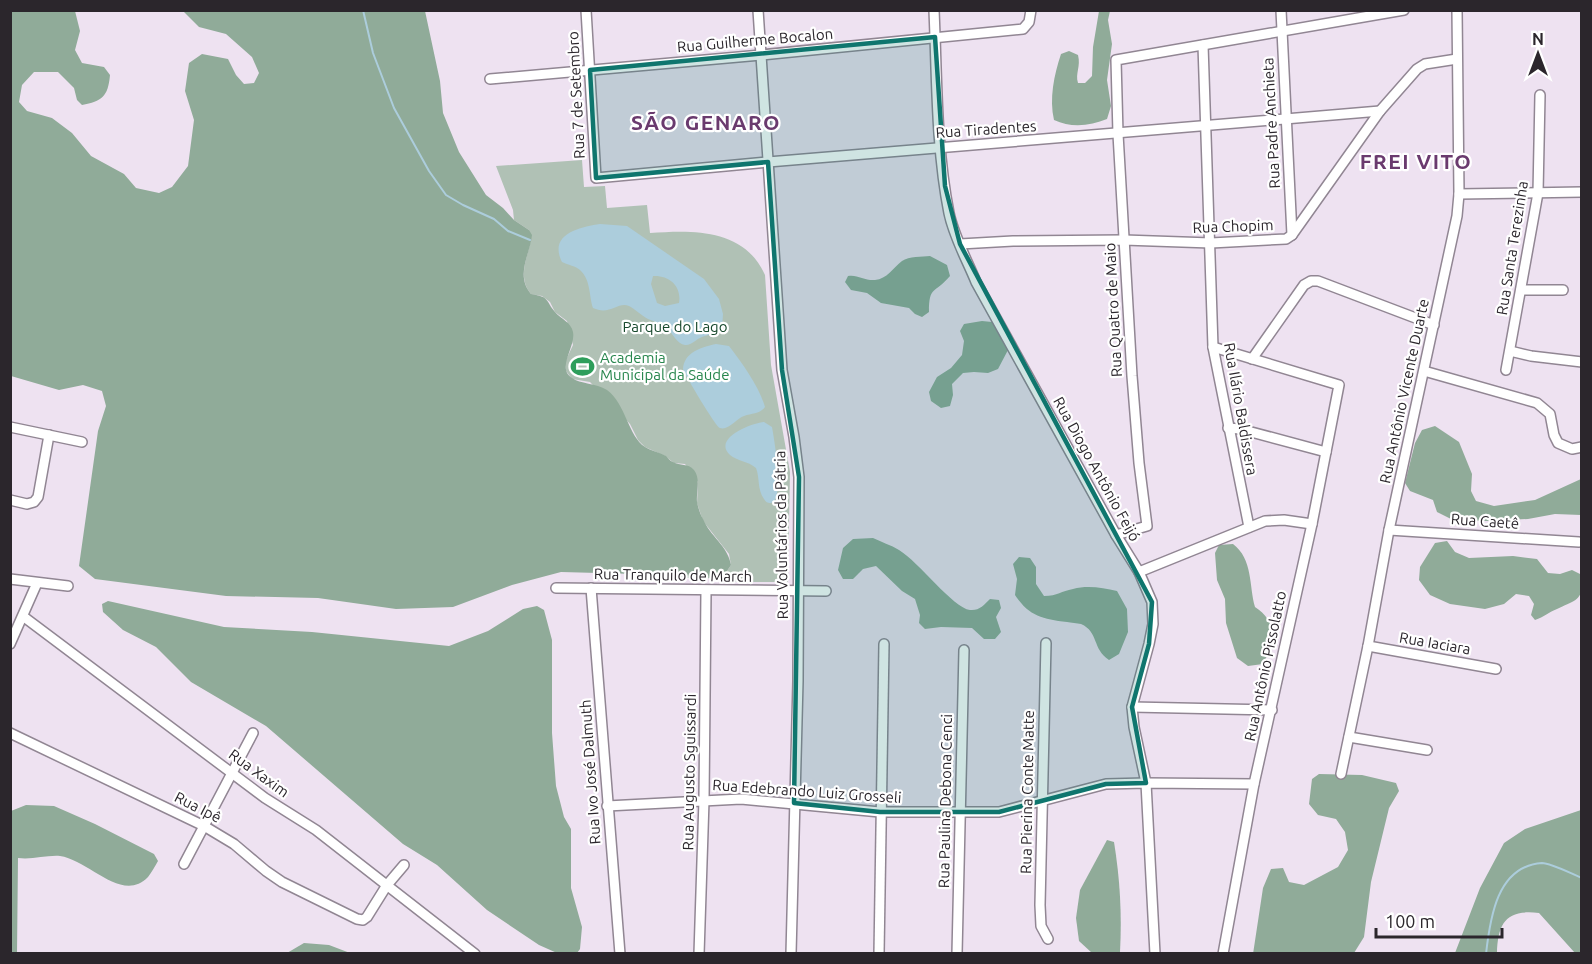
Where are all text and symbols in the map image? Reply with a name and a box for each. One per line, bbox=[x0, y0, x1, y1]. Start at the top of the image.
north arrow bbox=[1508, 24, 1568, 84]
street label: Rua Guilherme Bocalon bbox=[676, 25, 834, 55]
text: N bbox=[1532, 30, 1544, 48]
street label: Rua 7 de Setembro bbox=[564, 31, 588, 159]
street label: Rua Padre Anchieta bbox=[1259, 57, 1283, 189]
district label: SÃO GENARO bbox=[631, 110, 781, 134]
street label: Rua Tiradentes bbox=[935, 117, 1037, 141]
district label: FREI VITO bbox=[1360, 149, 1472, 173]
street label: Rua Santa Terezinha bbox=[1493, 180, 1531, 316]
street label: Rua Chopim bbox=[1192, 216, 1274, 236]
street label: Rua Quatro de Maio bbox=[1101, 242, 1125, 378]
street label: Rua Antônio Vicente Duarte bbox=[1376, 297, 1432, 485]
park label: Parque do Lago bbox=[622, 318, 728, 335]
street label: Rua Ilário Baldissera bbox=[1221, 341, 1261, 477]
place label: Academia Municipal da Saúde bbox=[600, 349, 729, 383]
sports icon: Academia Municipal da Saúde bbox=[569, 353, 595, 379]
street label: Rua Diogo Antônio Feijó bbox=[1050, 394, 1144, 544]
street label: Rua Voluntários da Pátria bbox=[771, 450, 791, 620]
street label: Rua Caetê bbox=[1450, 510, 1520, 532]
street label: Rua Tranquilo de March bbox=[594, 565, 752, 585]
street label: Rua Antônio Pissolatto bbox=[1241, 589, 1289, 743]
street label: Rua Iaciara bbox=[1398, 628, 1472, 658]
street label: Rua Augusto Sguissardi bbox=[679, 694, 699, 850]
street label: Rua Ivo José Dalmuth bbox=[576, 699, 604, 845]
street label: Rua Pierina Conte Matte bbox=[1017, 710, 1037, 874]
street label: Rua Paulina Debona Cenci bbox=[935, 714, 955, 888]
street label: Rua Xaxim bbox=[226, 746, 292, 800]
street label: Rua Edebrando Luiz Grosseli bbox=[712, 776, 902, 806]
street label: Rua Ipê bbox=[172, 788, 224, 826]
scale bar bbox=[1376, 901, 1502, 939]
text: 100 m bbox=[1385, 911, 1435, 931]

